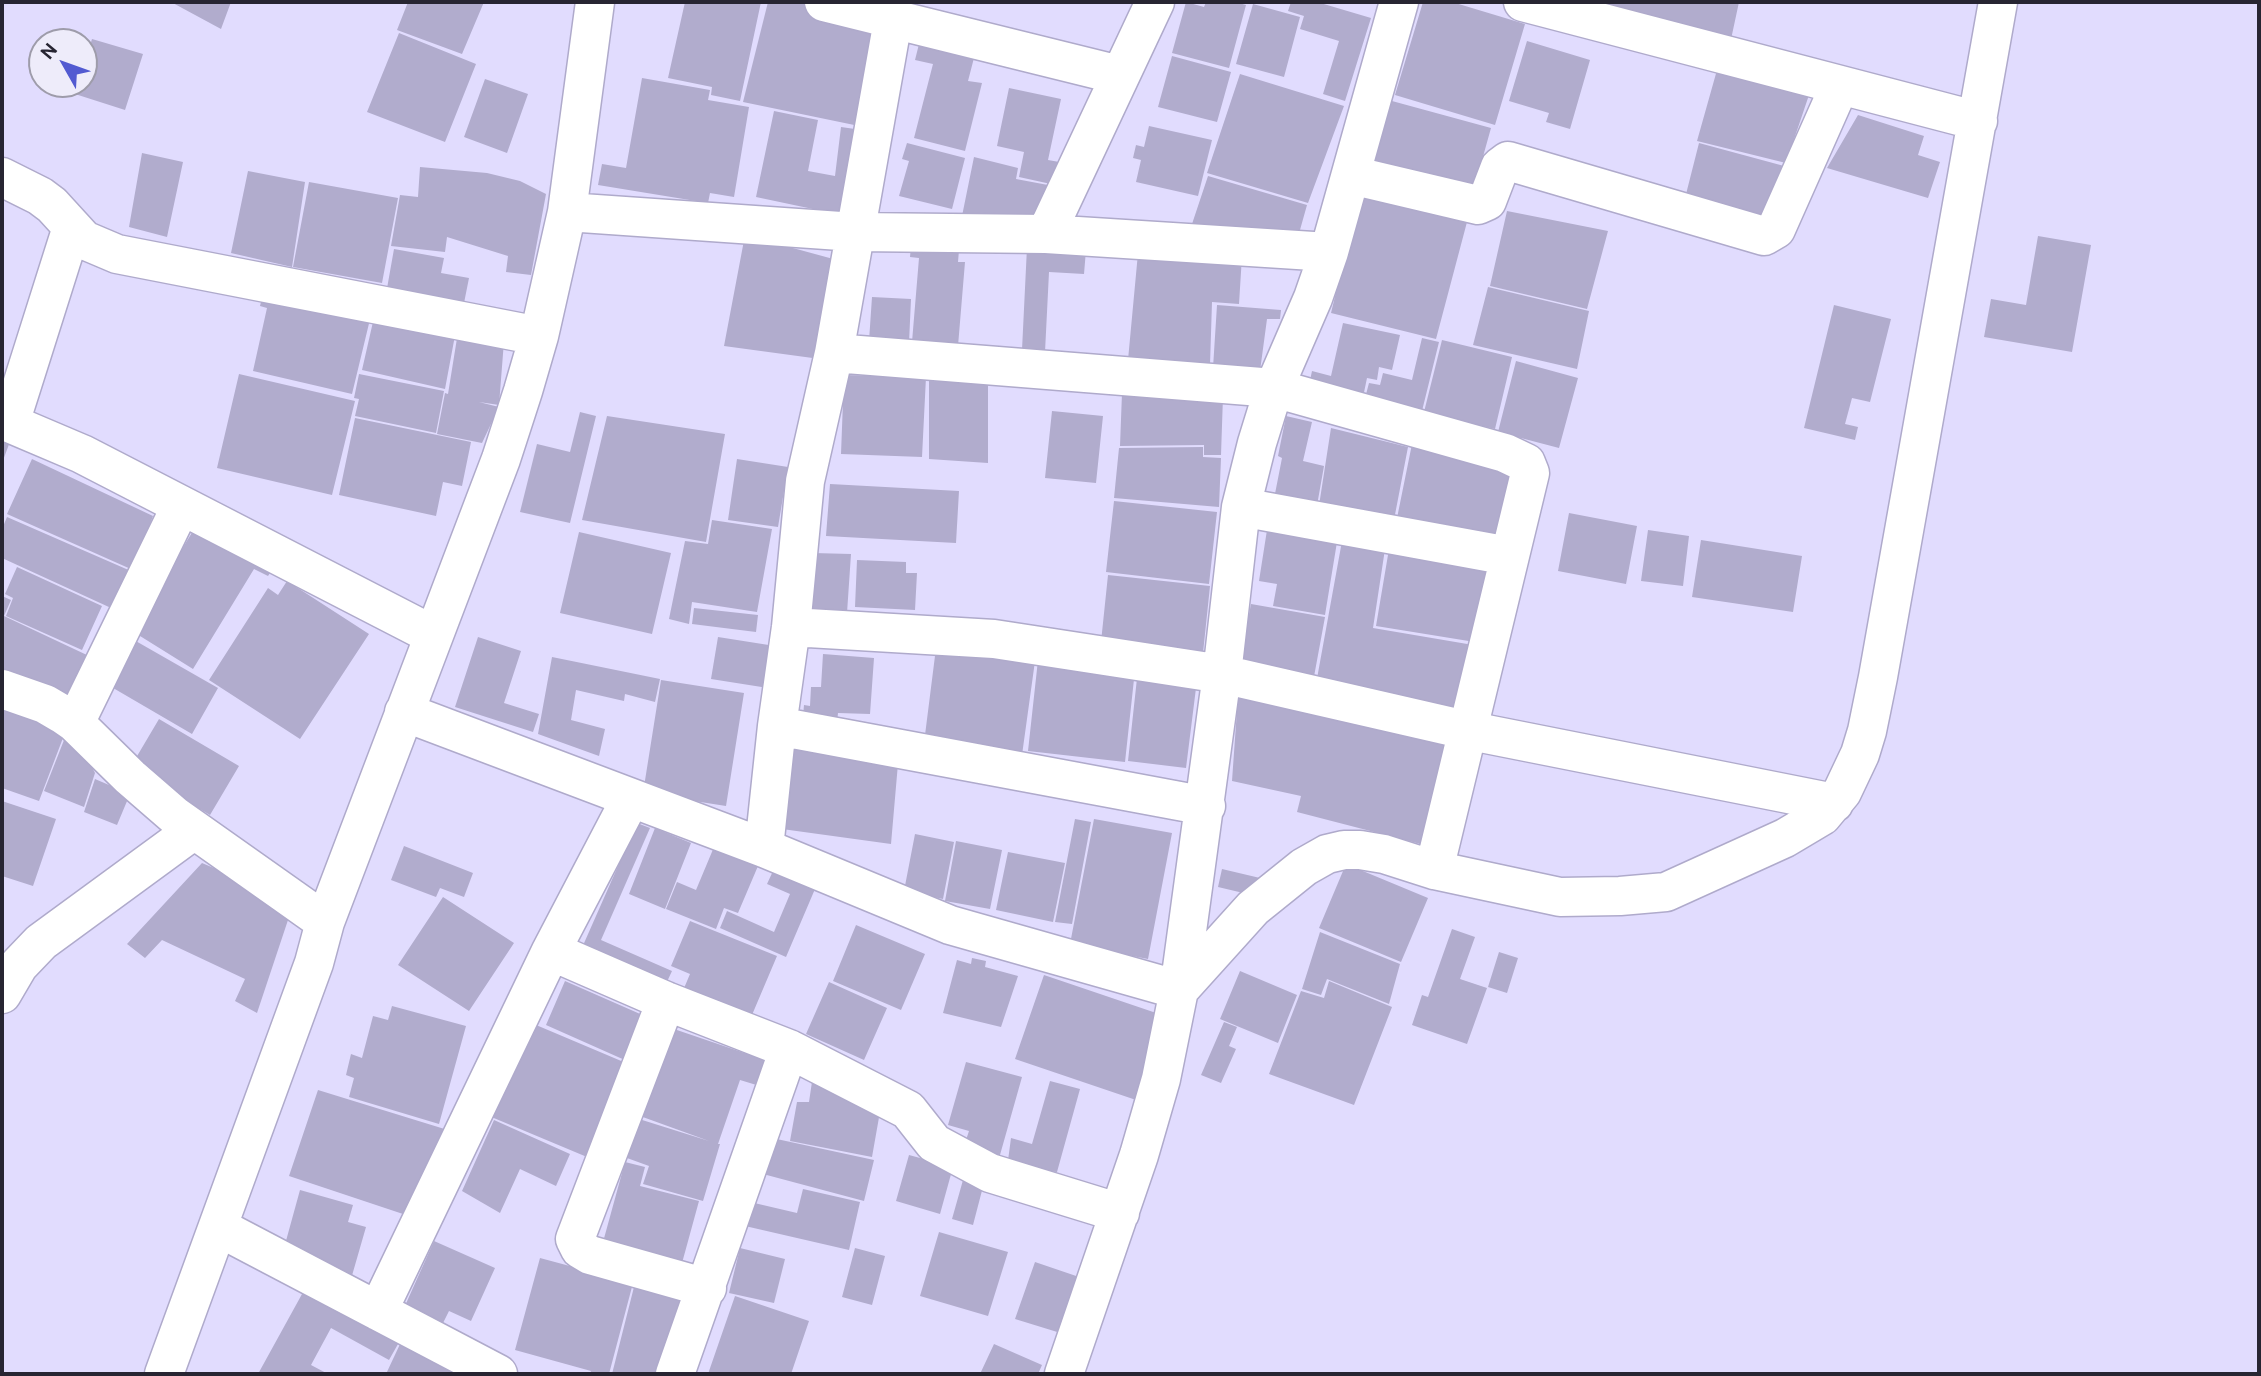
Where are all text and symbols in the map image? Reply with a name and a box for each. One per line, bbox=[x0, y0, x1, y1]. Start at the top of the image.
north arrow bbox=[28, 28, 98, 98]
text: N bbox=[35, 38, 61, 63]

